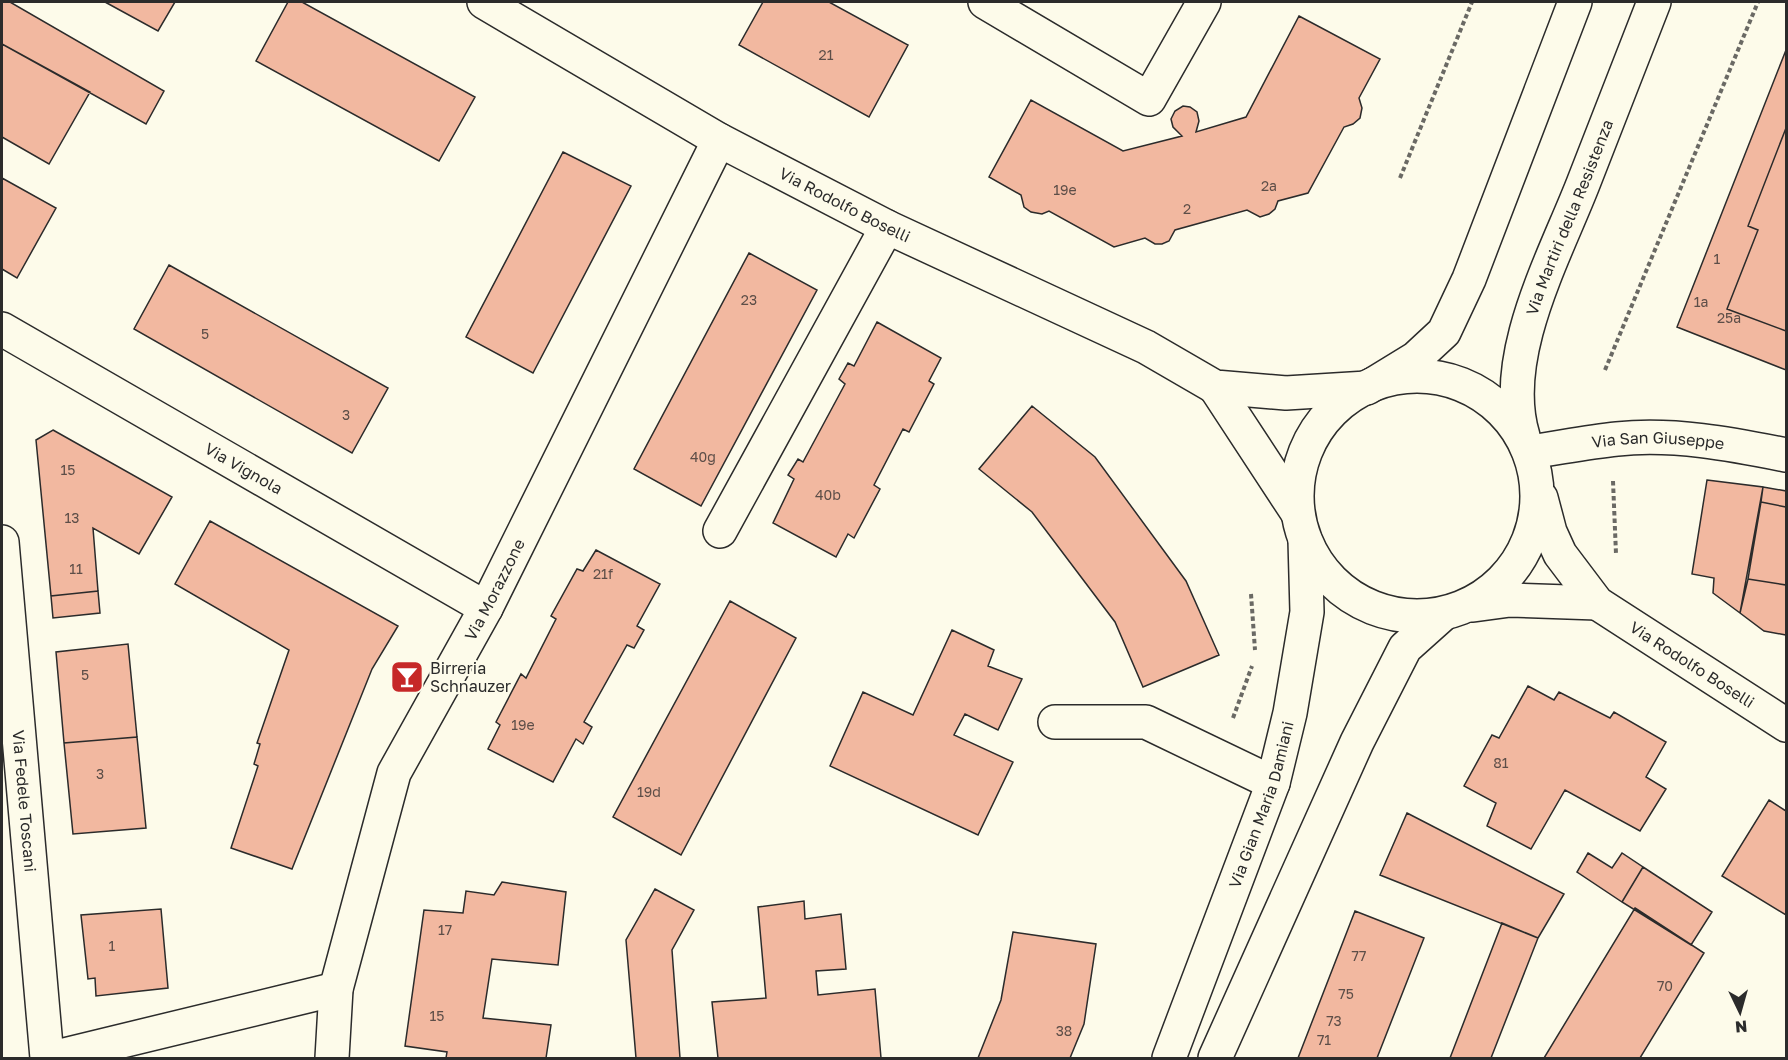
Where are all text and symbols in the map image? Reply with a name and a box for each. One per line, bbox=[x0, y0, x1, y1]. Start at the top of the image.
house number: 21 bbox=[819, 46, 834, 63]
street label: Via Martiri della Resistenza bbox=[1521, 116, 1617, 318]
street label: Via Rodolfo Boselli bbox=[776, 163, 914, 246]
house number: 2a bbox=[1261, 177, 1277, 194]
house number: 19e bbox=[1053, 181, 1077, 198]
house number: 2 bbox=[1183, 200, 1191, 217]
house number: 1 bbox=[1714, 250, 1721, 267]
house number: 23 bbox=[741, 291, 757, 308]
house number: 1a bbox=[1694, 293, 1708, 310]
house number: 25a bbox=[1717, 309, 1741, 326]
house number: 5 bbox=[201, 325, 209, 342]
house number: 3 bbox=[342, 406, 350, 423]
street label: Via San Giuseppe bbox=[1590, 427, 1726, 454]
street label: Via Vignola bbox=[201, 438, 286, 499]
house number: 40g bbox=[690, 448, 716, 465]
house number: 15 bbox=[61, 461, 75, 478]
house number: 40b bbox=[815, 486, 841, 503]
house number: 13 bbox=[65, 509, 79, 526]
street label: Via Morazzone bbox=[460, 535, 529, 644]
house number: 11 bbox=[69, 560, 83, 577]
house number: 21f bbox=[593, 565, 613, 582]
street label: Via Rodolfo Boselli bbox=[1626, 617, 1758, 712]
place label: Birreria Schnauzer bbox=[430, 658, 511, 696]
bar icon: Birreria Schnauzer bbox=[389, 659, 425, 695]
house number: 5 bbox=[81, 666, 89, 683]
house number: 19e bbox=[511, 716, 535, 733]
street label: Via Gian Maria Damiani bbox=[1224, 719, 1298, 891]
street label: Via Fedele Toscani bbox=[8, 729, 41, 873]
house number: 81 bbox=[1493, 754, 1509, 771]
house number: 3 bbox=[96, 765, 104, 782]
house number: 19d bbox=[637, 783, 661, 800]
house number: 17 bbox=[438, 921, 452, 938]
house number: 1 bbox=[109, 937, 116, 954]
house number: 77 bbox=[1352, 947, 1366, 964]
house number: 70 bbox=[1657, 977, 1673, 994]
north arrow bbox=[1710, 982, 1770, 1042]
house number: 75 bbox=[1338, 985, 1354, 1002]
house number: 15 bbox=[430, 1007, 444, 1024]
house number: 73 bbox=[1326, 1012, 1342, 1029]
text: N bbox=[1734, 1016, 1748, 1037]
house number: 38 bbox=[1056, 1022, 1072, 1039]
house number: 71 bbox=[1317, 1031, 1331, 1048]

